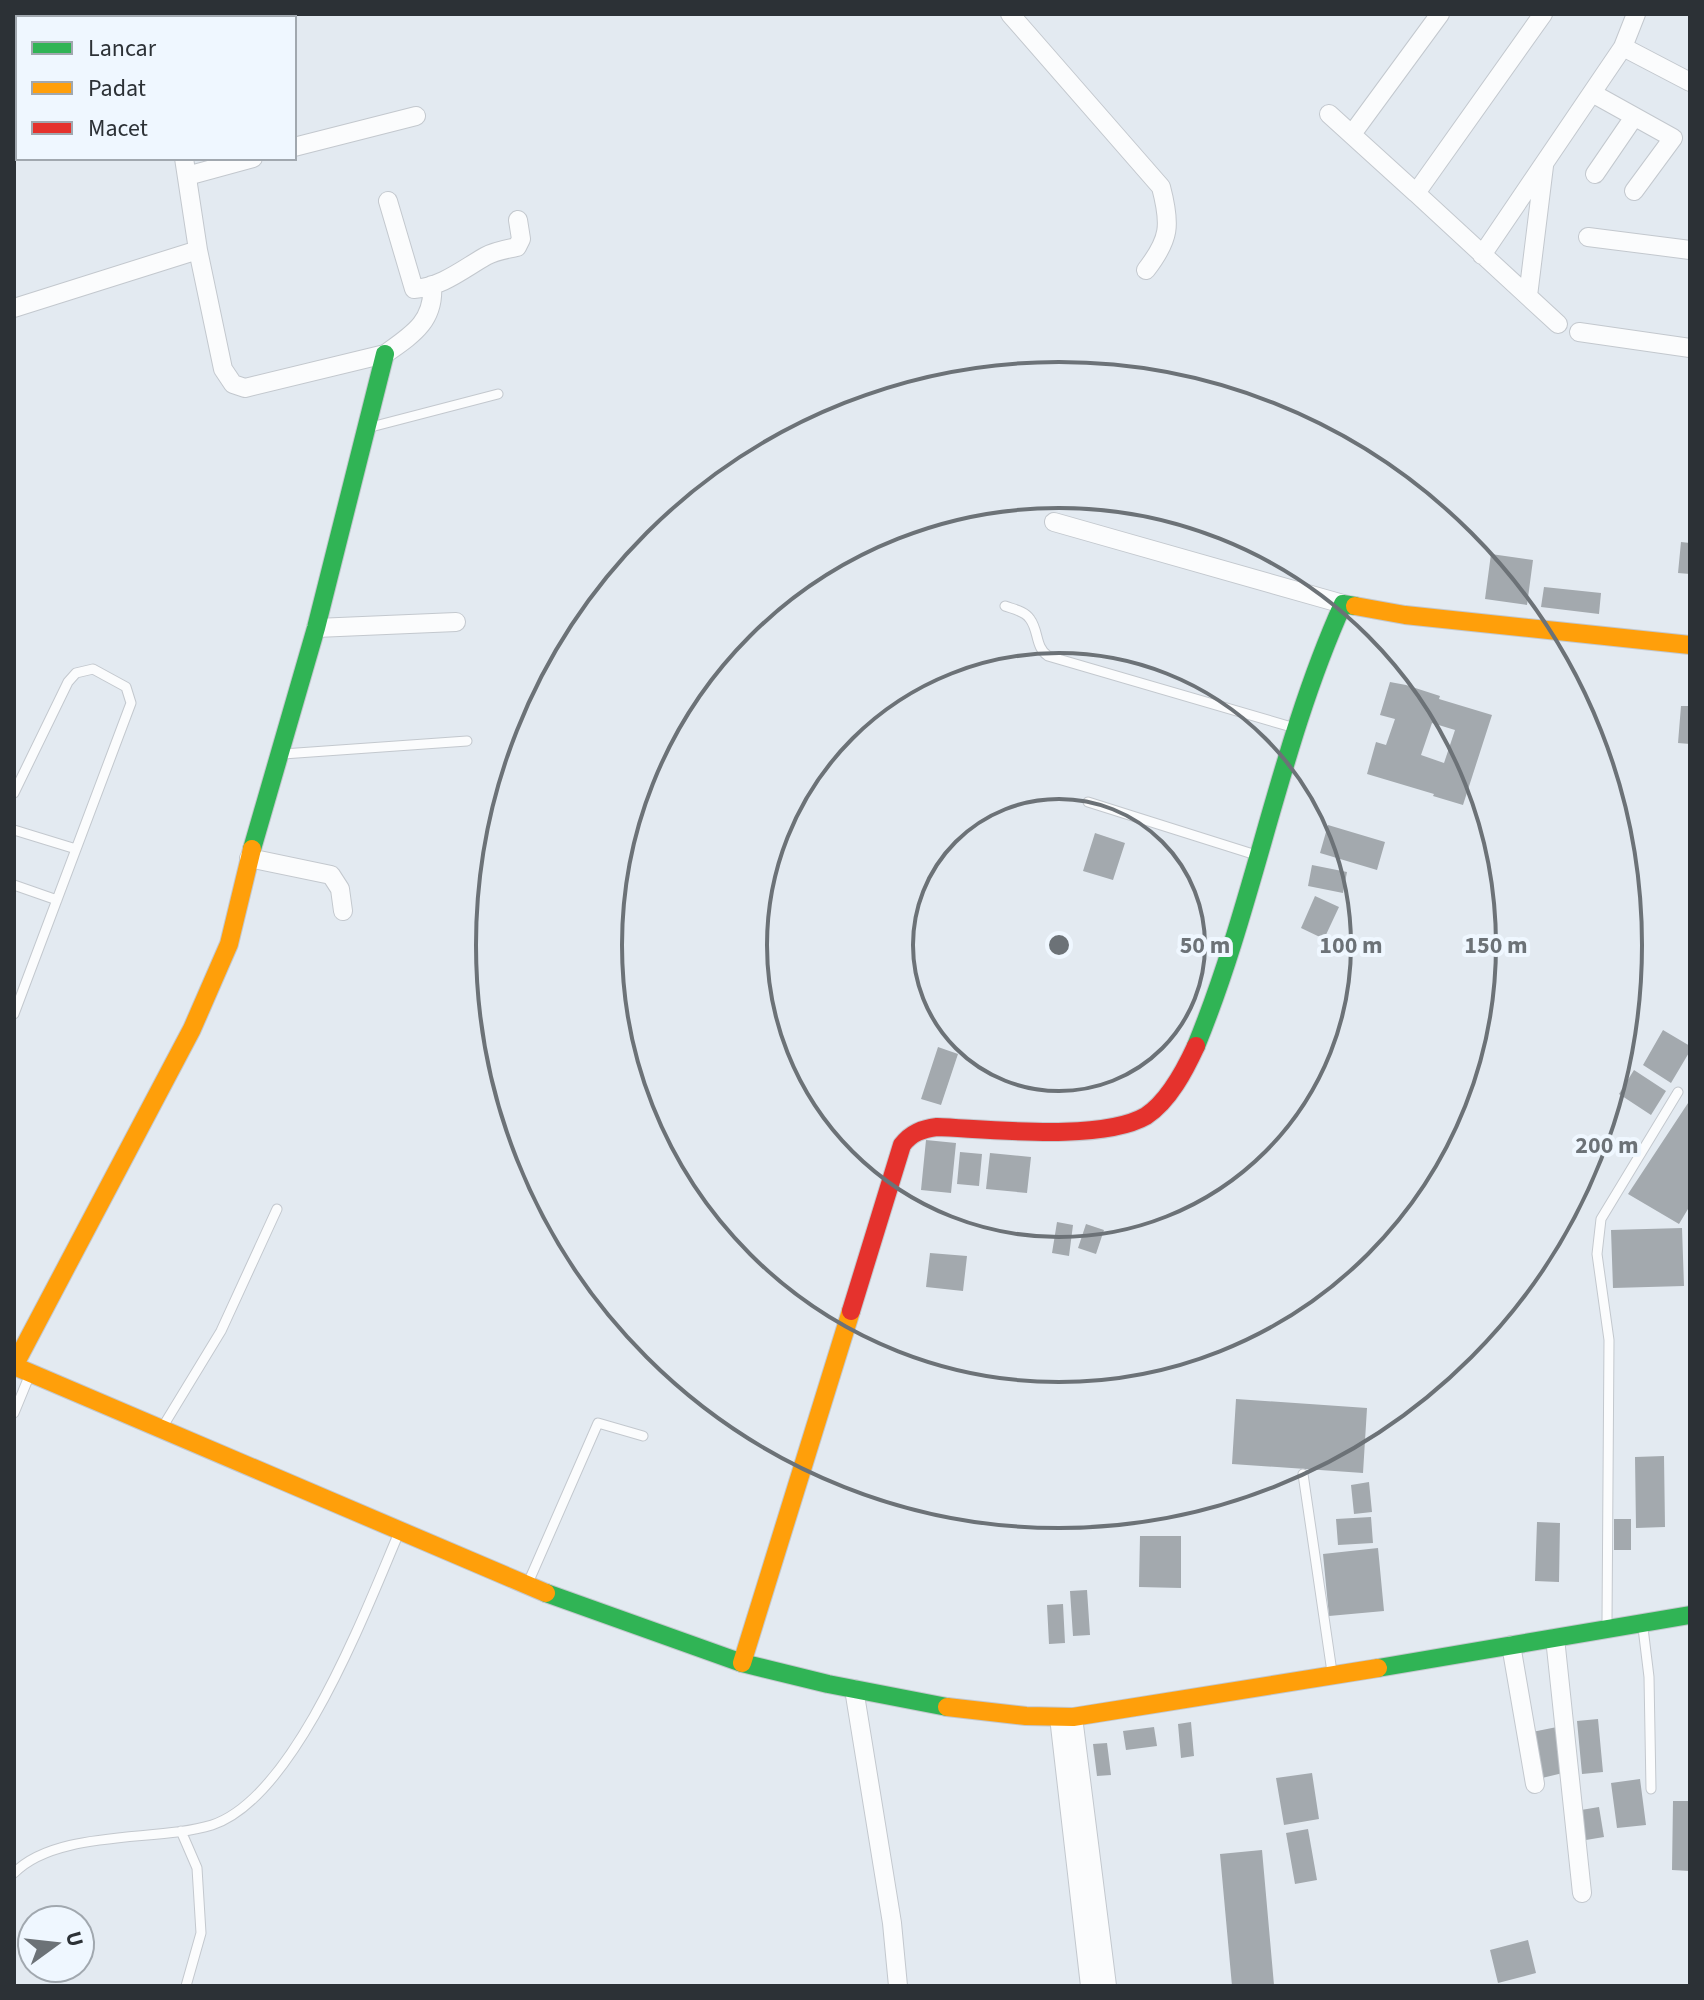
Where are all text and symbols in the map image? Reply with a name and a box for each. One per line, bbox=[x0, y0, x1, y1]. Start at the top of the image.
legend bbox=[16, 16, 296, 160]
text: Lancar bbox=[88, 31, 157, 66]
text: Padat bbox=[88, 71, 146, 106]
text: Macet bbox=[88, 111, 148, 146]
text: 50 m bbox=[1180, 928, 1230, 963]
text: 100 m bbox=[1319, 928, 1383, 963]
text: 150 m bbox=[1464, 928, 1528, 963]
centre of rings bbox=[1045, 931, 1073, 959]
text: 200 m bbox=[1575, 1128, 1639, 1163]
north arrow bbox=[16, 1904, 96, 1984]
text: U bbox=[57, 1928, 92, 1950]

